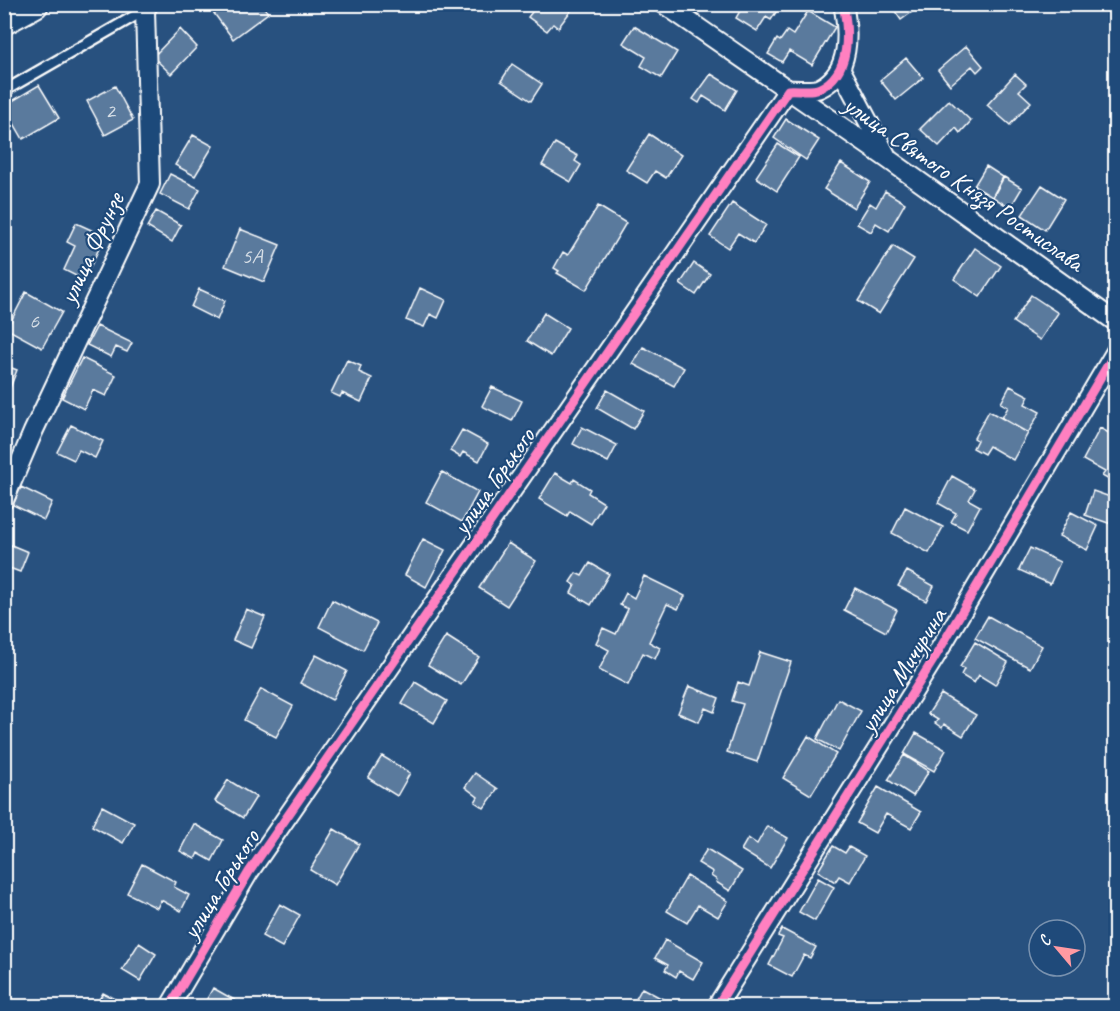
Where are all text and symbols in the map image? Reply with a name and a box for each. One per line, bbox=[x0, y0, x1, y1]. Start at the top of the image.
street label: улица Святого Князя Ростислава bbox=[835, 87, 1092, 281]
house number: 2 bbox=[105, 97, 117, 125]
street label: улица Фрунзе bbox=[50, 186, 132, 311]
house number: 5А bbox=[242, 242, 263, 270]
house number: 6 bbox=[29, 307, 40, 335]
street label: улица Горького bbox=[443, 420, 543, 543]
street label: улица Мичурина bbox=[850, 600, 955, 741]
street label: улица Горького bbox=[173, 822, 268, 947]
north arrow bbox=[1027, 918, 1087, 978]
text: С bbox=[1034, 931, 1056, 949]

